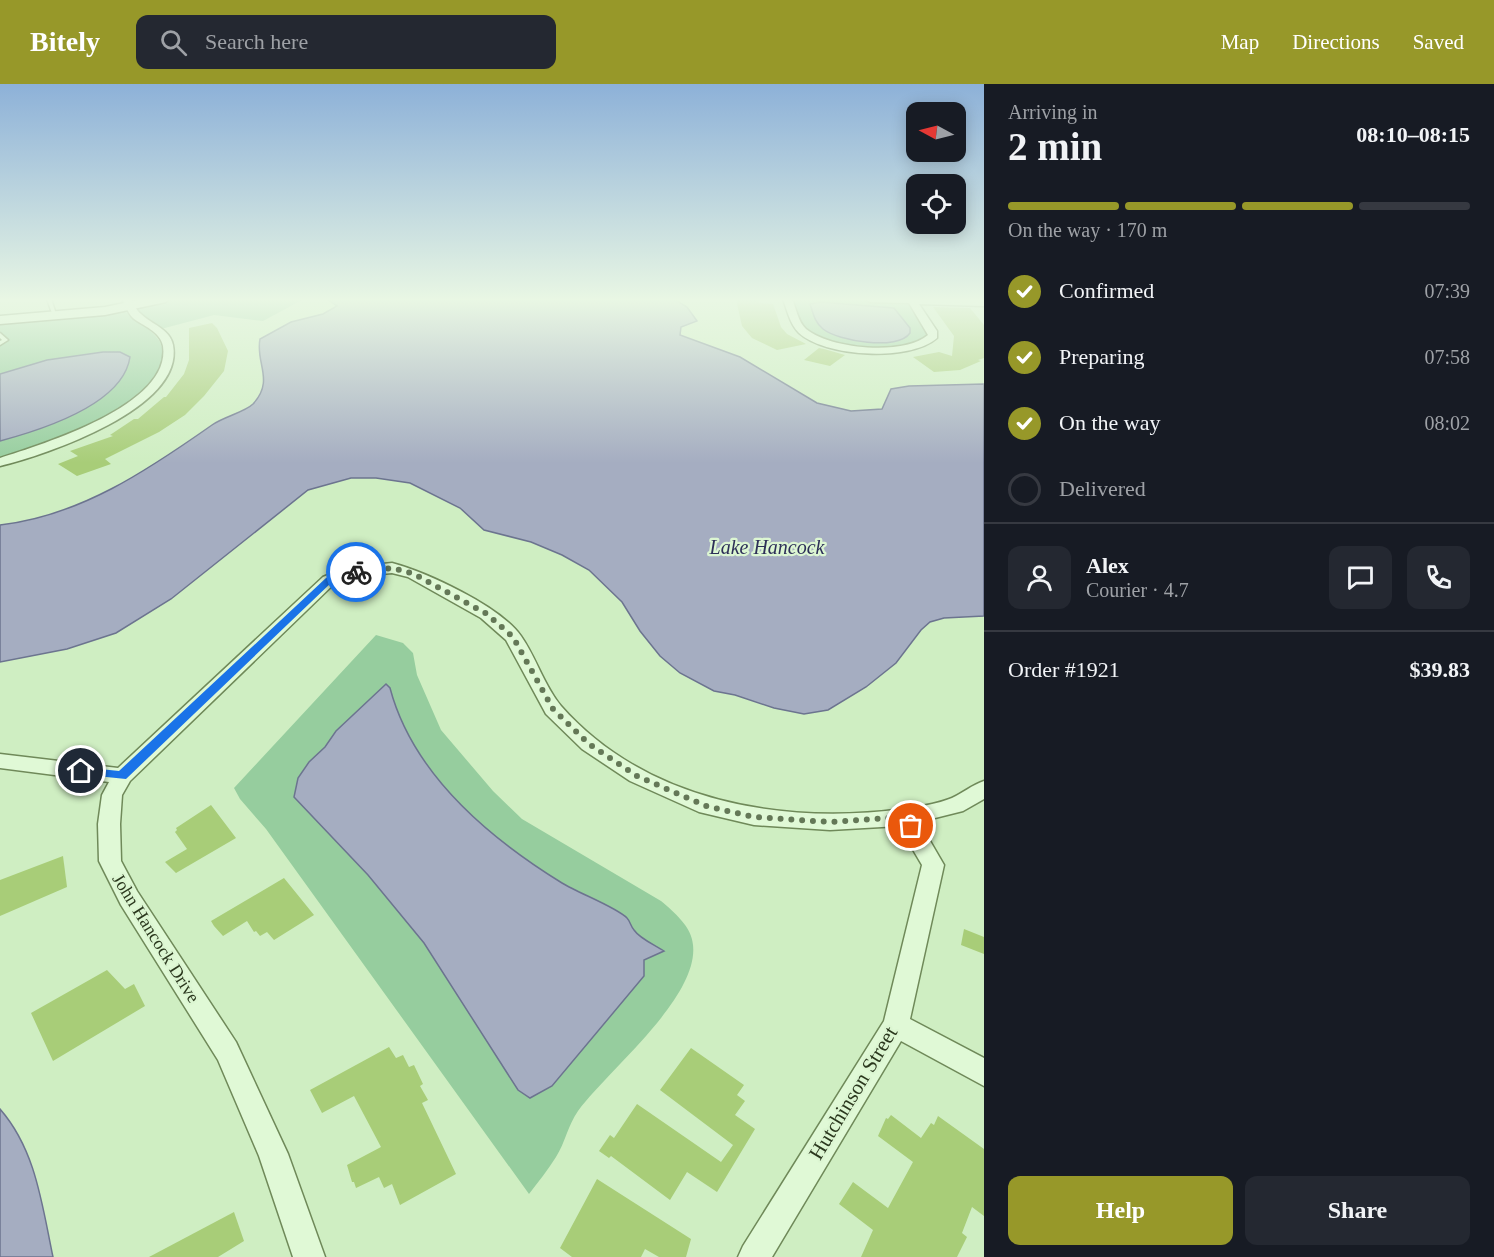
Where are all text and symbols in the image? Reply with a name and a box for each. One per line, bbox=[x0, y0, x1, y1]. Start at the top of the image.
search box bbox=[136, 15, 556, 69]
text: Bitely bbox=[30, 26, 100, 57]
icon: search bbox=[157, 26, 190, 59]
text: Search here bbox=[205, 29, 308, 54]
text: Map bbox=[1221, 30, 1259, 54]
text: Directions bbox=[1292, 30, 1380, 54]
text: Saved bbox=[1413, 30, 1464, 54]
text: Arriving in bbox=[1008, 101, 1097, 123]
north arrow bbox=[906, 102, 966, 162]
map controls bbox=[906, 102, 966, 234]
text: 08:10–08:15 bbox=[1356, 122, 1470, 147]
text: 2 min bbox=[1008, 125, 1102, 168]
button: locate bbox=[906, 174, 966, 234]
text: On the way · 170 m bbox=[1008, 219, 1167, 241]
icon: check bbox=[1008, 275, 1041, 308]
text: Confirmed bbox=[1059, 278, 1154, 303]
text: 07:39 bbox=[1424, 280, 1470, 302]
icon: check bbox=[1008, 341, 1041, 374]
text: Preparing bbox=[1059, 344, 1145, 369]
text: 07:58 bbox=[1424, 346, 1470, 368]
icon: check bbox=[1008, 407, 1041, 440]
text: On the way bbox=[1059, 410, 1160, 435]
text: 08:02 bbox=[1424, 412, 1470, 434]
text: Delivered bbox=[1059, 476, 1146, 501]
water label: Lake Hancock bbox=[709, 536, 826, 558]
courier bbox=[326, 542, 386, 602]
button: person bbox=[1008, 546, 1071, 609]
button: chat bbox=[1329, 546, 1392, 609]
button: phone bbox=[1407, 546, 1470, 609]
text: Alex bbox=[1086, 553, 1129, 578]
icon: bike bbox=[340, 556, 373, 589]
text: Courier · 4.7 bbox=[1086, 579, 1189, 601]
text: Order #1921 bbox=[1008, 657, 1120, 682]
text: $39.83 bbox=[1410, 657, 1470, 682]
pin bbox=[55, 745, 106, 796]
icon: home bbox=[64, 754, 97, 787]
pin bbox=[885, 800, 936, 851]
icon: bag bbox=[894, 809, 927, 842]
street label: John Hancock Drive bbox=[108, 870, 204, 1006]
street label: Hutchinson Street bbox=[804, 1022, 902, 1164]
button: Help bbox=[1008, 1176, 1233, 1245]
button: Share bbox=[1245, 1176, 1470, 1245]

